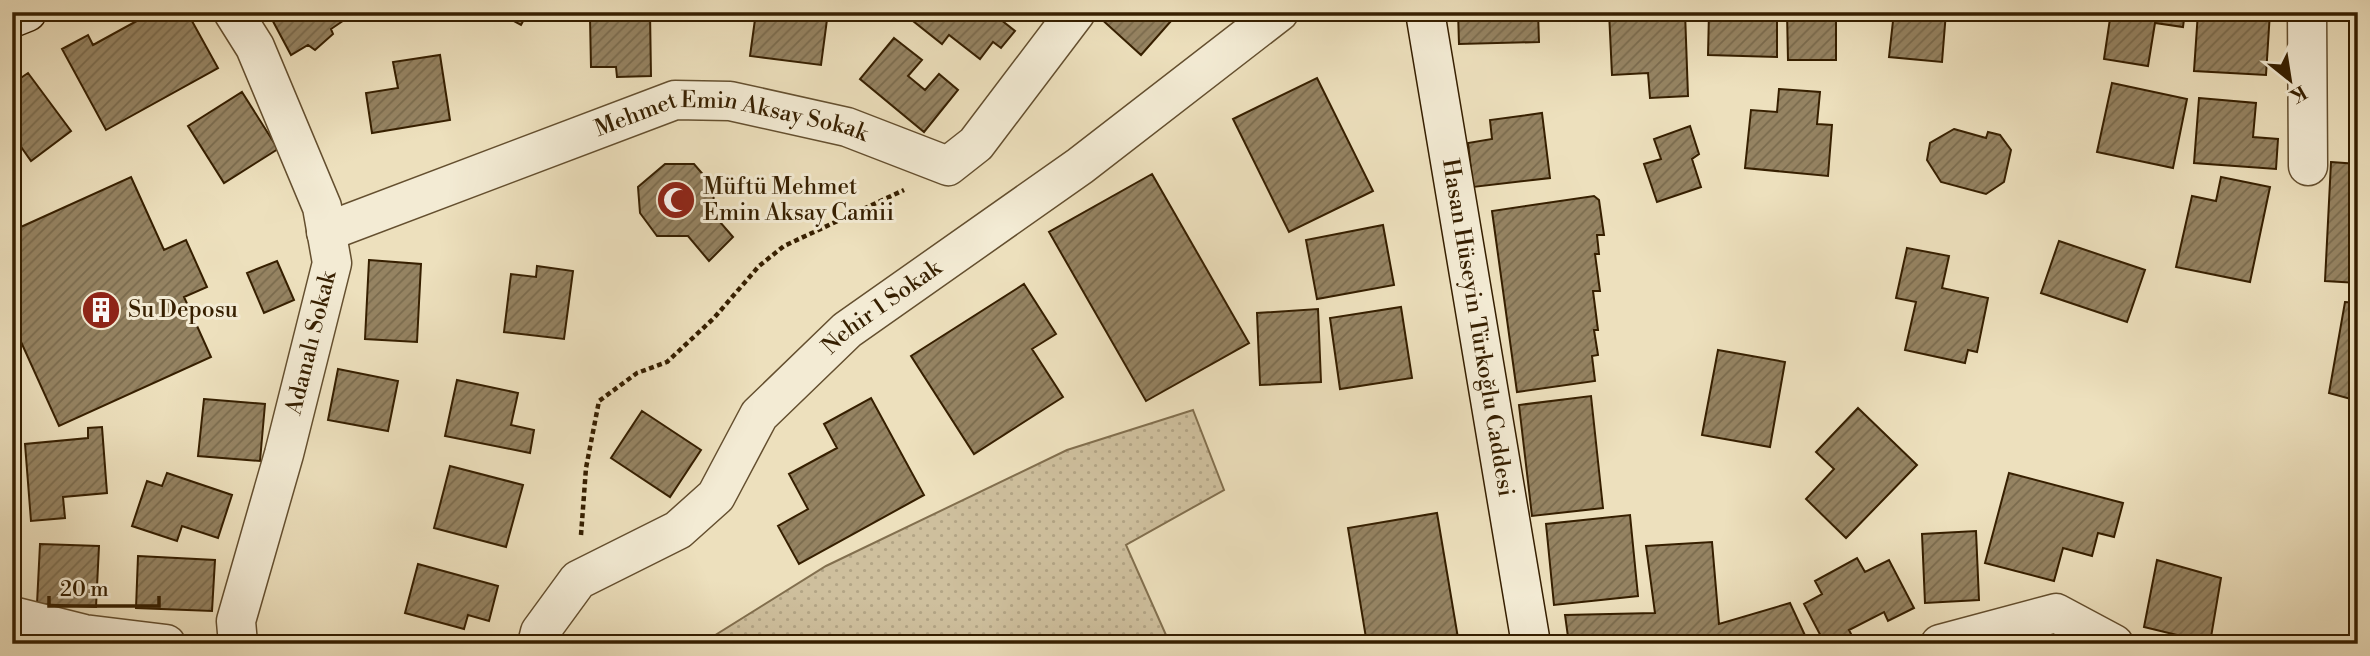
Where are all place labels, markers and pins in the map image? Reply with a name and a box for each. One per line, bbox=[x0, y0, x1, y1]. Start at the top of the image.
place label: Müftü Mehmet Emin Aksay Camii bbox=[703, 173, 894, 227]
mosque icon: Müftü Mehmet Emin Aksay Camii bbox=[655, 179, 697, 221]
building icon: Su Deposu bbox=[80, 289, 122, 331]
place label: Su Deposu bbox=[128, 296, 238, 324]

